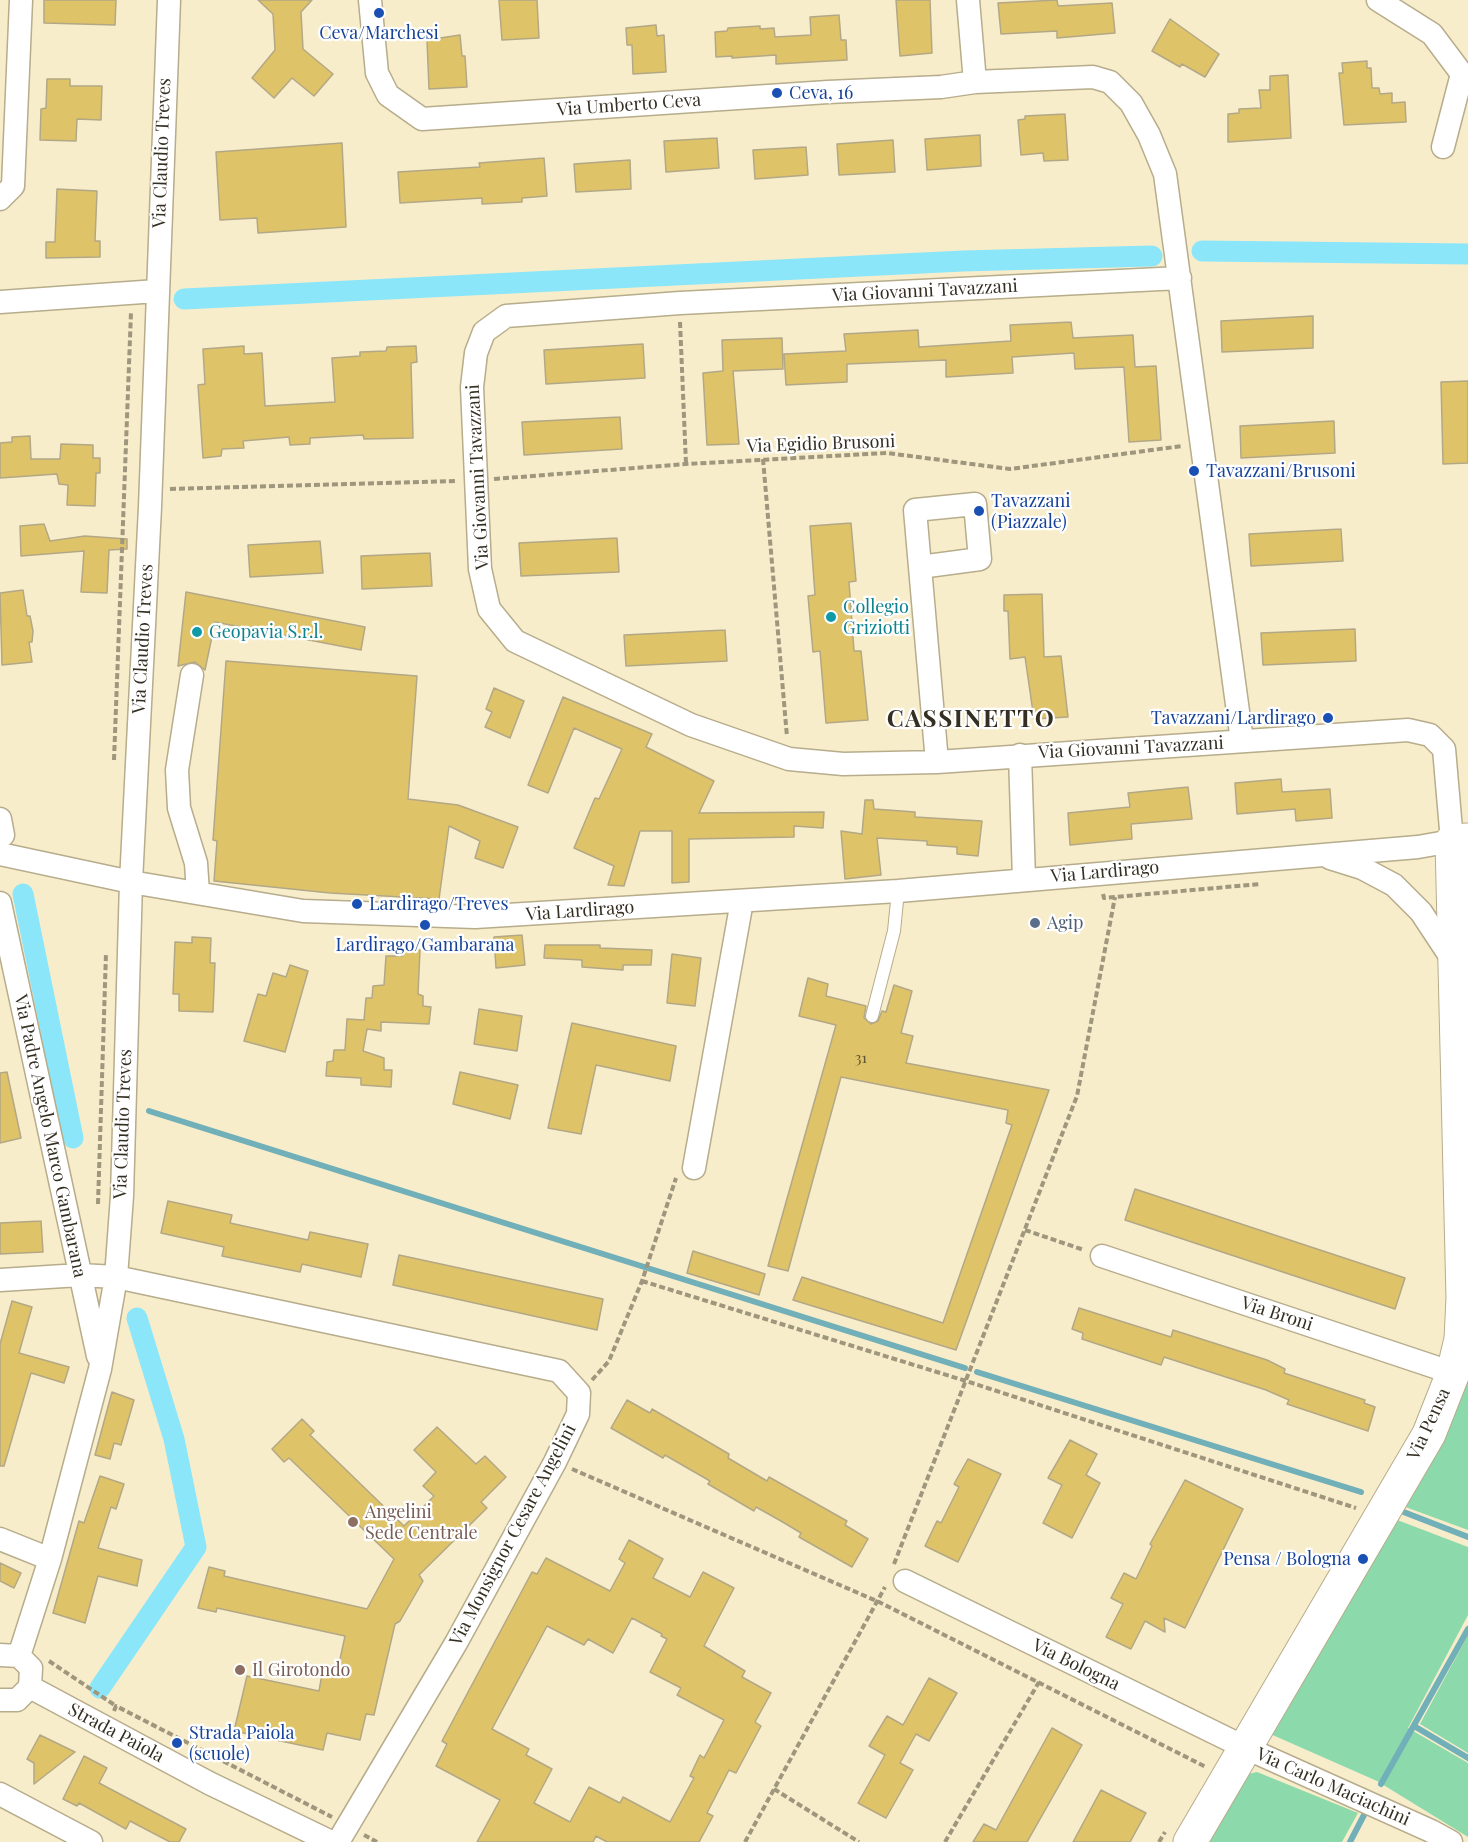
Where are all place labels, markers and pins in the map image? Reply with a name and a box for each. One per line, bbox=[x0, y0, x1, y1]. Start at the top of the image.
marker: Ceva/Marchesi bbox=[372, 6, 386, 20]
place label: Ceva/Marchesi bbox=[319, 22, 439, 44]
place label: Ceva, 16 bbox=[789, 82, 853, 104]
marker: Ceva, 16 bbox=[770, 86, 784, 100]
place label: Tavazzani/Brusoni bbox=[1206, 460, 1356, 482]
marker: Tavazzani/Brusoni bbox=[1187, 464, 1201, 478]
place label: Tavazzani (Piazzale) bbox=[991, 490, 1071, 532]
marker: Tavazzani (Piazzale) bbox=[972, 504, 986, 518]
place label: Collegio Griziotti bbox=[843, 596, 910, 638]
marker: Collegio Griziotti bbox=[824, 610, 838, 624]
place label: Geopavia S.r.l. bbox=[209, 621, 323, 643]
marker: Geopavia S.r.l. bbox=[190, 625, 204, 639]
place label: Tavazzani/Lardirago bbox=[1151, 707, 1316, 729]
marker: Tavazzani/Lardirago bbox=[1321, 711, 1335, 725]
place label: Lardirago/Treves bbox=[369, 893, 508, 915]
marker: Lardirago/Treves bbox=[350, 897, 364, 911]
place label: Agip bbox=[1047, 912, 1084, 934]
marker: Agip bbox=[1028, 916, 1042, 930]
marker: Lardirago/Gambarana bbox=[418, 918, 432, 932]
place label: Lardirago/Gambarana bbox=[335, 934, 515, 956]
place label: Angelini Sede Centrale bbox=[365, 1501, 478, 1544]
marker: Angelini Sede Centrale bbox=[346, 1515, 360, 1529]
place label: Pensa / Bologna bbox=[1223, 1548, 1351, 1570]
marker: Pensa / Bologna bbox=[1356, 1552, 1370, 1566]
place label: Il Girotondo bbox=[252, 1659, 350, 1681]
marker: Il Girotondo bbox=[233, 1663, 247, 1677]
place label: Strada Paiola (scuole) bbox=[189, 1722, 294, 1764]
marker: Strada Paiola (scuole) bbox=[170, 1736, 184, 1750]

